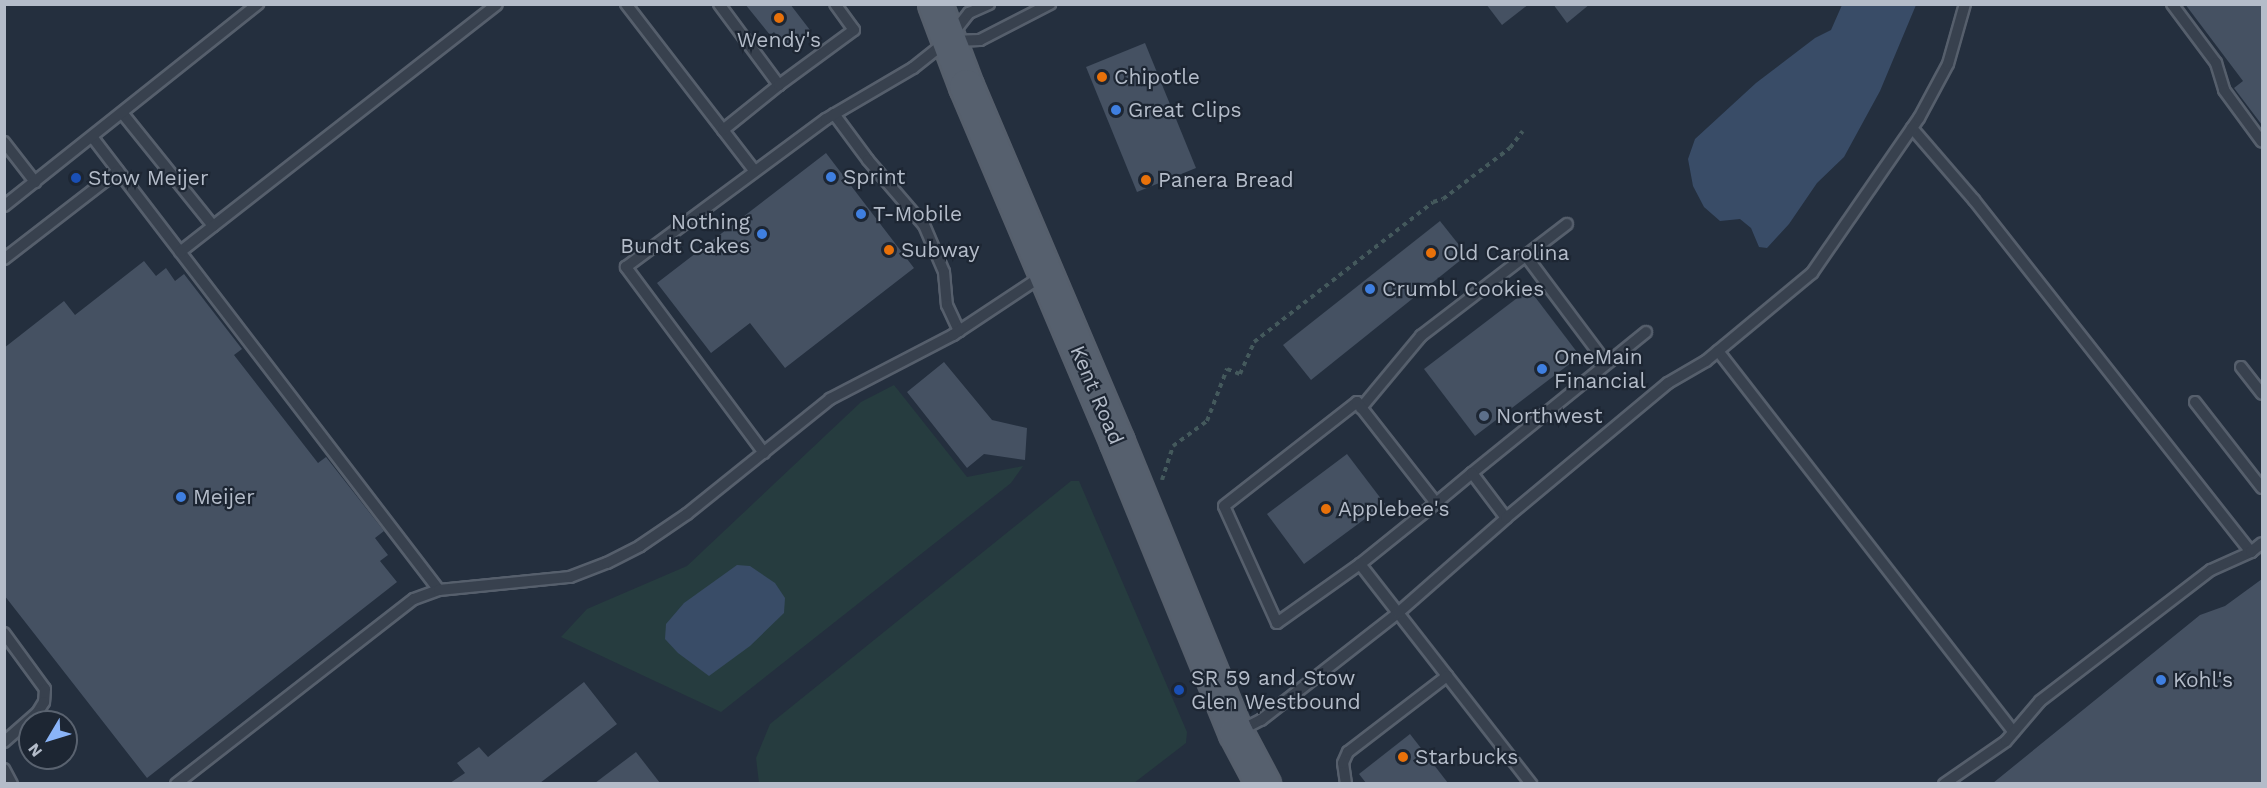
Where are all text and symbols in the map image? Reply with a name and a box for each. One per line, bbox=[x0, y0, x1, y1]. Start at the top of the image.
marker: Wendy's bbox=[772, 11, 786, 25]
place label: Wendy's bbox=[737, 27, 821, 53]
place label: Chipotle bbox=[1114, 64, 1200, 90]
marker: Chipotle bbox=[1095, 70, 1109, 84]
place label: Great Clips bbox=[1128, 97, 1242, 123]
marker: Great Clips bbox=[1109, 103, 1123, 117]
place label: Sprint bbox=[843, 164, 905, 190]
place label: Stow Meijer bbox=[88, 165, 209, 191]
place label: Panera Bread bbox=[1158, 167, 1294, 193]
marker: Sprint bbox=[824, 170, 838, 184]
marker: Stow Meijer bbox=[69, 171, 83, 185]
marker: Panera Bread bbox=[1139, 173, 1153, 187]
place label: T-Mobile bbox=[873, 201, 962, 227]
marker: T-Mobile bbox=[854, 207, 868, 221]
place label: Nothing Bundt Cakes bbox=[620, 209, 750, 259]
marker: Nothing Bundt Cakes bbox=[755, 227, 769, 241]
place label: Subway bbox=[901, 237, 980, 263]
place label: Old Carolina bbox=[1443, 240, 1569, 266]
marker: Subway bbox=[882, 243, 896, 257]
marker: Old Carolina bbox=[1424, 246, 1438, 260]
place label: Crumbl Cookies bbox=[1382, 276, 1545, 302]
marker: Crumbl Cookies bbox=[1363, 282, 1377, 296]
street label: Kent Road bbox=[1065, 342, 1129, 448]
place label: OneMain Financial bbox=[1554, 344, 1646, 394]
marker: OneMain Financial bbox=[1535, 362, 1549, 376]
place label: Northwest bbox=[1496, 403, 1603, 429]
marker: Northwest bbox=[1477, 409, 1491, 423]
place label: Meijer bbox=[193, 484, 255, 510]
marker: Meijer bbox=[174, 490, 188, 504]
place label: Applebee's bbox=[1338, 496, 1450, 522]
marker: Applebee's bbox=[1319, 502, 1333, 516]
place label: SR 59 and Stow Glen Westbound bbox=[1191, 665, 1361, 715]
place label: Kohl's bbox=[2173, 667, 2233, 693]
marker: Kohl's bbox=[2154, 673, 2168, 687]
marker: SR 59 and Stow Glen Westbound bbox=[1172, 683, 1186, 697]
north arrow bbox=[18, 710, 78, 770]
text: N bbox=[24, 740, 46, 761]
place label: Starbucks bbox=[1415, 744, 1518, 770]
marker: Starbucks bbox=[1396, 750, 1410, 764]

